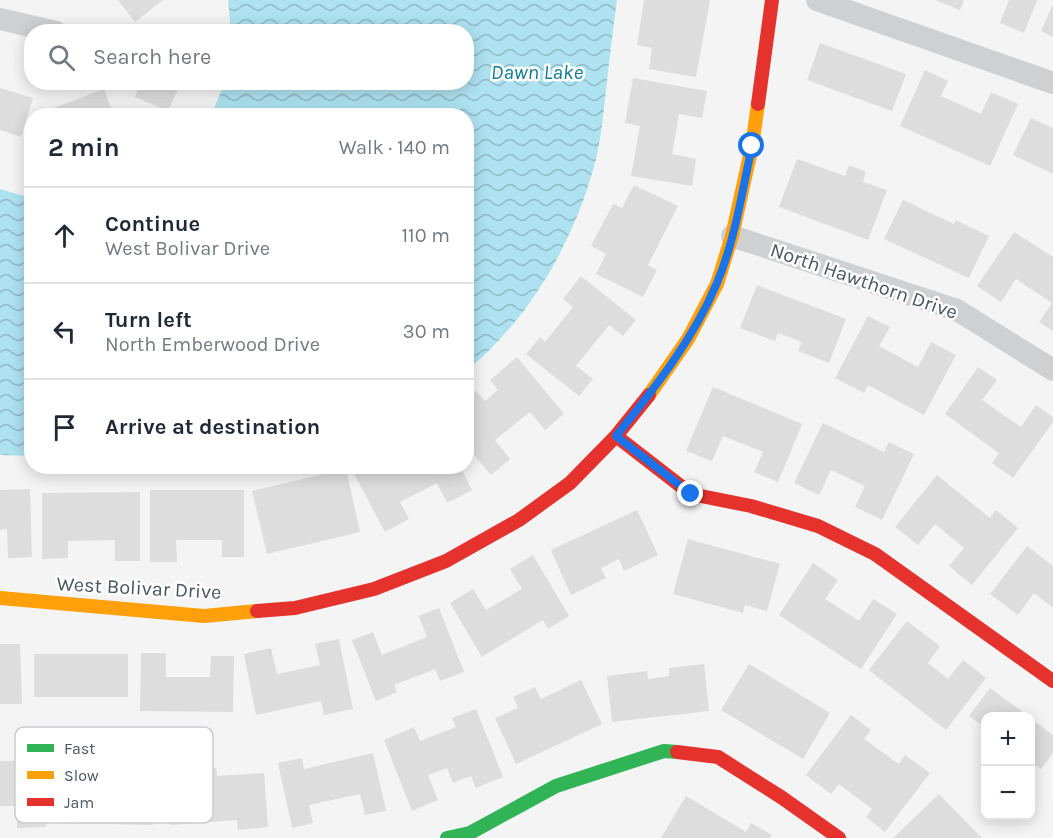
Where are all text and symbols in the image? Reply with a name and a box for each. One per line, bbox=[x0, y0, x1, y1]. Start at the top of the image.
search box bbox=[24, 24, 474, 90]
icon: search bbox=[45, 41, 78, 74]
text: Search here bbox=[93, 44, 211, 70]
water label: Dawn Lake bbox=[491, 60, 584, 84]
text: 2 min bbox=[48, 132, 120, 163]
route start bbox=[738, 132, 764, 158]
text: Walk · 140 m bbox=[339, 136, 450, 159]
text: Continue bbox=[105, 211, 200, 237]
icon: ahead bbox=[48, 219, 81, 252]
text: 110 m bbox=[401, 224, 450, 247]
text: West Bolivar Drive bbox=[105, 237, 270, 260]
street label: North Hawthorn Drive bbox=[767, 238, 961, 324]
text: Turn left bbox=[105, 307, 192, 333]
icon: left bbox=[48, 315, 81, 348]
text: 30 m bbox=[403, 320, 450, 343]
text: North Emberwood Drive bbox=[105, 333, 320, 356]
icon: arrive bbox=[48, 411, 81, 444]
text: Arrive at destination bbox=[105, 414, 320, 440]
route end bbox=[677, 480, 703, 506]
street label: West Bolivar Drive bbox=[56, 572, 222, 604]
map controls bbox=[981, 712, 1035, 820]
button: + bbox=[981, 712, 1035, 766]
legend bbox=[15, 727, 213, 823]
text: Fast bbox=[64, 739, 95, 758]
text: Slow bbox=[64, 766, 99, 785]
button: − bbox=[981, 766, 1035, 820]
text: Jam bbox=[64, 793, 94, 812]

